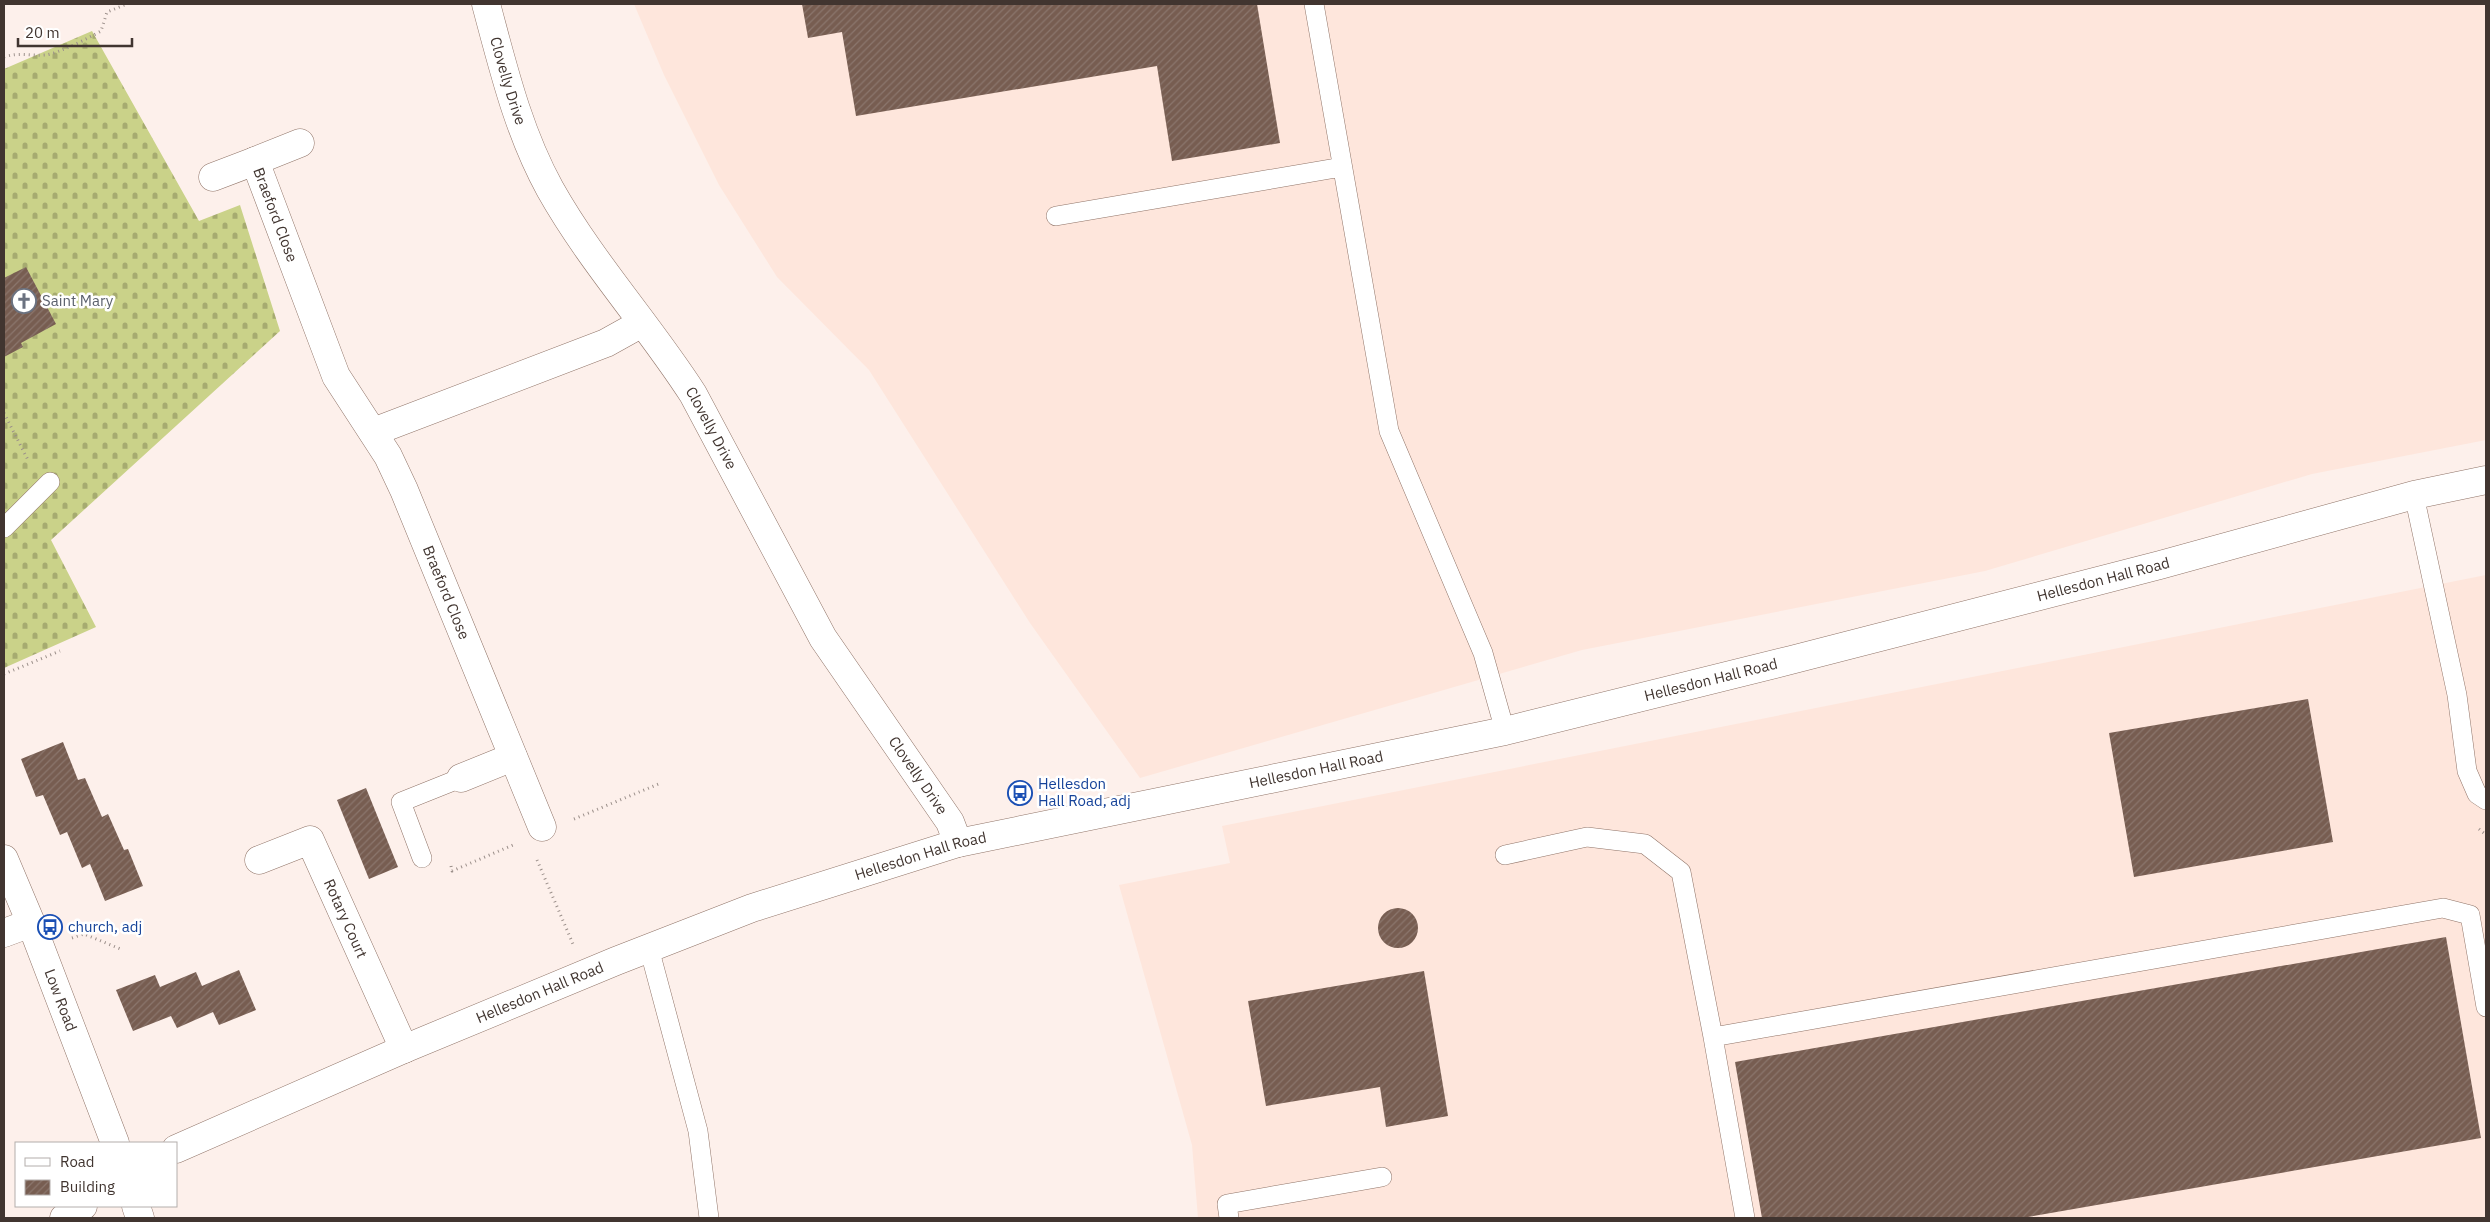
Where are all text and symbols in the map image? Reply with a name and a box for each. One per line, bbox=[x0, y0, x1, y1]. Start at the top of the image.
scale bar bbox=[18, 15, 131, 47]
text: 20 m bbox=[25, 23, 60, 42]
street label: Clovelly Drive bbox=[486, 35, 531, 127]
street label: Braeford Close bbox=[249, 165, 302, 265]
church icon: Saint Mary bbox=[11, 288, 37, 314]
place label: Saint Mary bbox=[42, 291, 114, 310]
street label: Clovelly Drive bbox=[682, 383, 741, 473]
street label: Braeford Close bbox=[419, 543, 474, 642]
street label: Hellesdon Hall Road bbox=[2035, 553, 2172, 605]
street label: Hellesdon Hall Road bbox=[1642, 654, 1779, 705]
street label: Clovelly Drive bbox=[885, 732, 952, 818]
street label: Hellesdon Hall Road bbox=[1247, 746, 1385, 792]
place label: Hellesdon Hall Road, adj bbox=[1038, 774, 1131, 810]
bus stop icon: Hellesdon Hall Road, adj bbox=[1007, 780, 1033, 806]
street label: Hellesdon Hall Road bbox=[852, 827, 988, 884]
street label: Rotary Court bbox=[320, 876, 372, 961]
bus stop icon: church, adj bbox=[37, 914, 63, 940]
place label: church, adj bbox=[68, 917, 142, 936]
street label: Hellesdon Hall Road bbox=[473, 957, 606, 1027]
street label: Low Road bbox=[40, 966, 81, 1034]
legend bbox=[15, 1142, 178, 1207]
text: Road bbox=[60, 1152, 95, 1171]
text: Building bbox=[60, 1177, 115, 1196]

